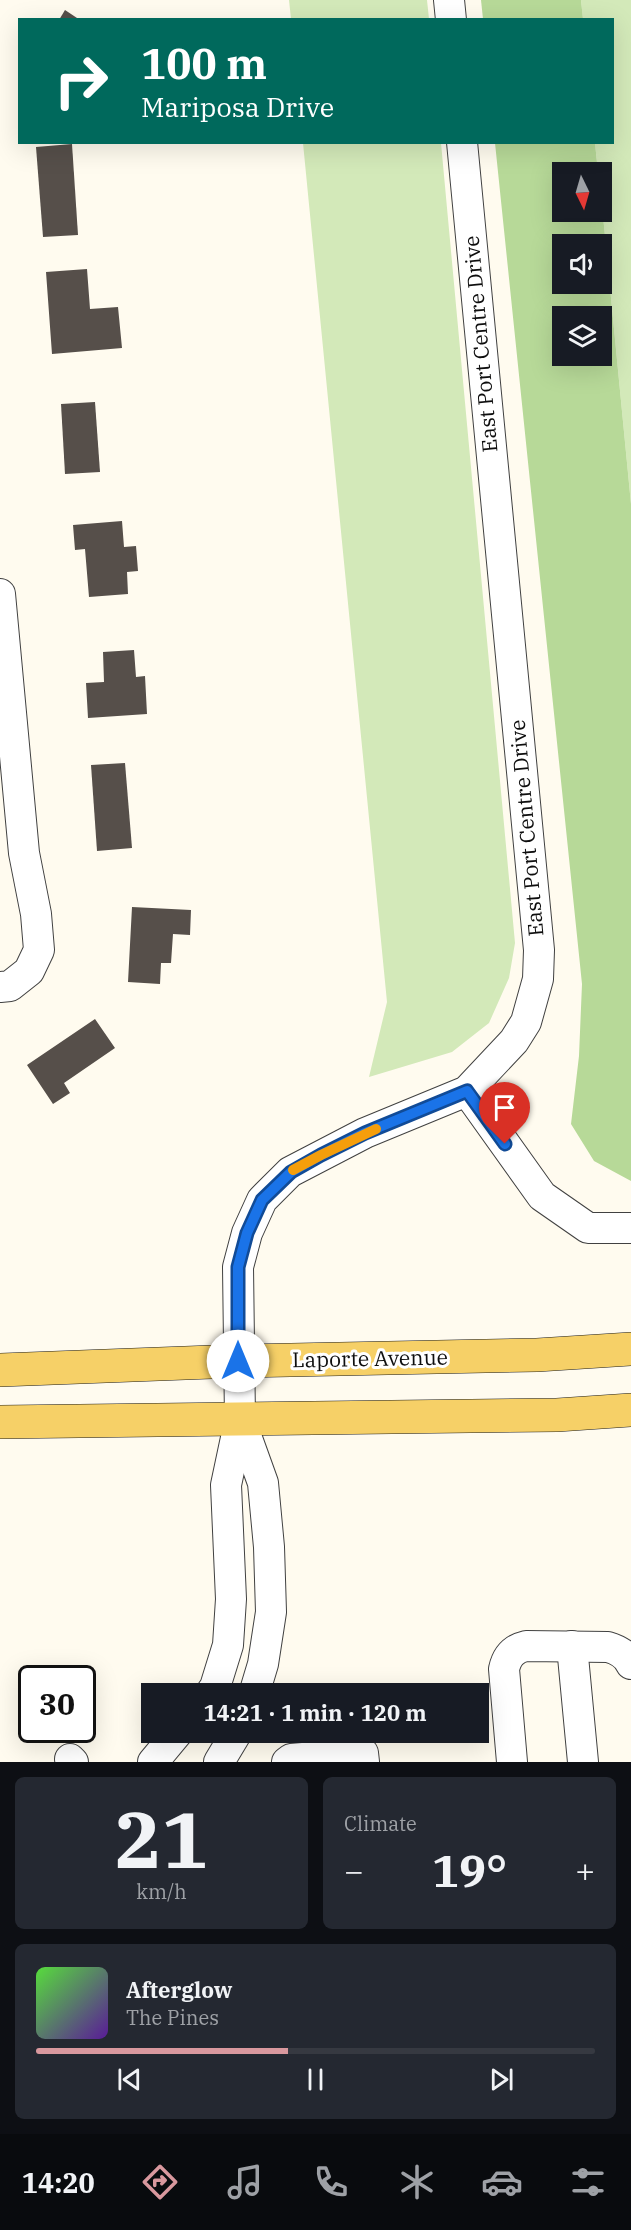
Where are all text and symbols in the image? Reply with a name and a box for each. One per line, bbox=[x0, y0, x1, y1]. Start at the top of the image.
text: 100 m bbox=[141, 36, 267, 91]
icon: right bbox=[42, 42, 120, 120]
text: Mariposa Drive bbox=[141, 89, 334, 124]
north arrow bbox=[552, 162, 612, 222]
map controls bbox=[552, 162, 612, 366]
street label: East Port Centre Drive bbox=[457, 234, 503, 454]
button: sound bbox=[552, 234, 612, 294]
button: layers bbox=[552, 306, 612, 366]
street label: East Port Centre Drive bbox=[503, 718, 549, 938]
pin bbox=[479, 1082, 530, 1144]
icon: arrive bbox=[488, 1091, 521, 1124]
position arrow bbox=[206, 1329, 270, 1393]
street label: Laporte Avenue bbox=[292, 1343, 448, 1373]
speed limit sign: 30 bbox=[18, 1665, 96, 1743]
text: 14:21 · 1 min · 120 m bbox=[203, 1698, 427, 1727]
text: 21 bbox=[115, 1788, 208, 1889]
text: Climate bbox=[344, 1810, 417, 1837]
text: 19° bbox=[432, 1841, 507, 1899]
text: − bbox=[344, 1849, 364, 1892]
text: + bbox=[575, 1849, 595, 1892]
text: km/h bbox=[136, 1878, 187, 1905]
text: Afterglow bbox=[126, 1975, 233, 2004]
text: The Pines bbox=[126, 2004, 219, 2031]
icon: previous bbox=[113, 2063, 146, 2096]
icon: pause bbox=[299, 2063, 332, 2096]
icon: next bbox=[485, 2063, 518, 2096]
icon: directions bbox=[139, 2161, 181, 2203]
icon: music bbox=[224, 2161, 266, 2203]
icon: phone bbox=[310, 2161, 352, 2203]
icon: climate bbox=[396, 2161, 438, 2203]
icon: car bbox=[481, 2161, 523, 2203]
icon: filters bbox=[567, 2161, 609, 2203]
text: 14:20 bbox=[22, 2165, 95, 2200]

